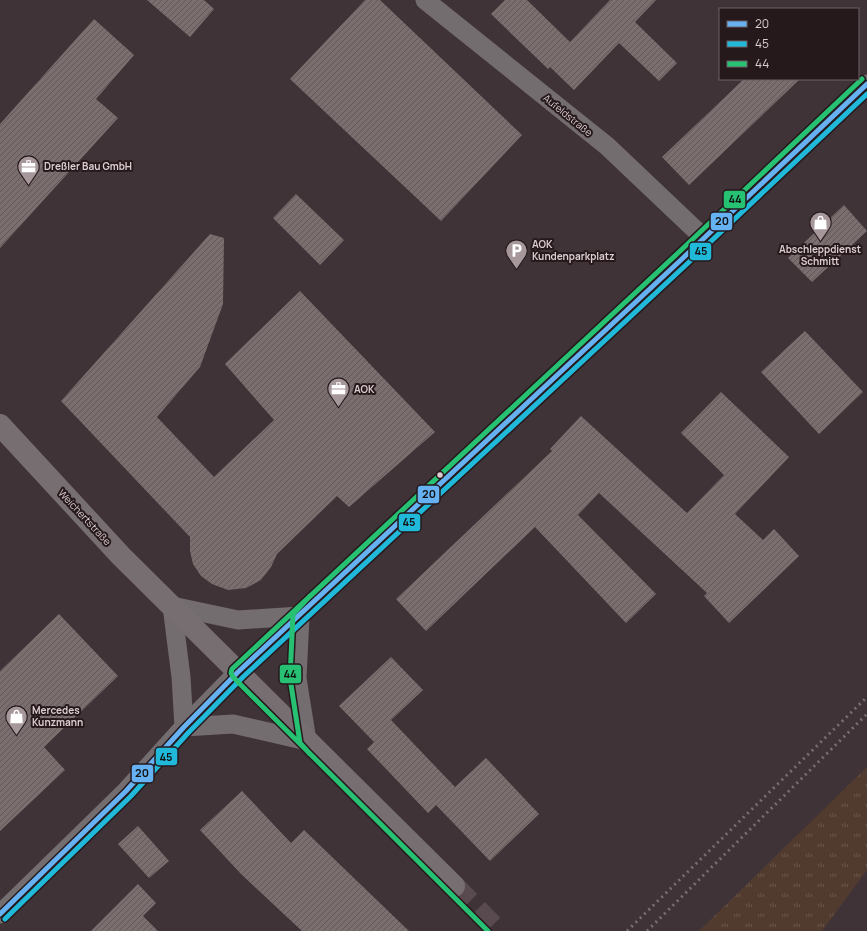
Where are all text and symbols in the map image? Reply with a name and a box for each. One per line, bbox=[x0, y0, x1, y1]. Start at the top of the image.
legend bbox=[719, 8, 859, 80]
text: 20 bbox=[755, 15, 769, 32]
text: 45 bbox=[755, 35, 769, 52]
text: 44 bbox=[755, 55, 769, 72]
street label: Aufeldstraße bbox=[540, 91, 596, 139]
office icon: Dreßler Bau GmbH bbox=[15, 153, 41, 186]
place label: Dreßler Bau GmbH bbox=[44, 159, 132, 173]
line badge: 44 bbox=[723, 190, 746, 209]
text: 44 bbox=[728, 191, 742, 206]
shop icon: Abschleppdienst Schmitt bbox=[807, 210, 833, 243]
line badge: 20 bbox=[710, 212, 733, 231]
text: 20 bbox=[715, 213, 729, 228]
parking icon: AOK Kundenparkplatz bbox=[503, 237, 529, 270]
place label: AOK Kundenparkplatz bbox=[532, 237, 615, 263]
line badge: 45 bbox=[689, 242, 712, 261]
place label: Abschleppdienst Schmitt bbox=[779, 242, 861, 268]
text: 45 bbox=[694, 243, 708, 258]
office icon: AOK bbox=[326, 376, 352, 409]
place label: AOK bbox=[354, 382, 375, 396]
unlabelled marker bbox=[435, 470, 445, 480]
line badge: 20 bbox=[417, 485, 440, 504]
street label: Weichertstraße bbox=[55, 486, 115, 548]
text: 20 bbox=[422, 486, 436, 501]
line badge: 45 bbox=[398, 513, 421, 532]
text: 45 bbox=[402, 514, 416, 529]
line badge: 44 bbox=[279, 664, 302, 684]
text: 44 bbox=[283, 666, 297, 681]
shop icon: Mercedes Kunzmann bbox=[3, 703, 29, 736]
place label: Mercedes Kunzmann bbox=[32, 703, 83, 729]
line badge: 45 bbox=[155, 747, 178, 766]
text: 45 bbox=[159, 749, 173, 764]
line badge: 20 bbox=[131, 764, 154, 783]
text: 20 bbox=[135, 765, 149, 780]

